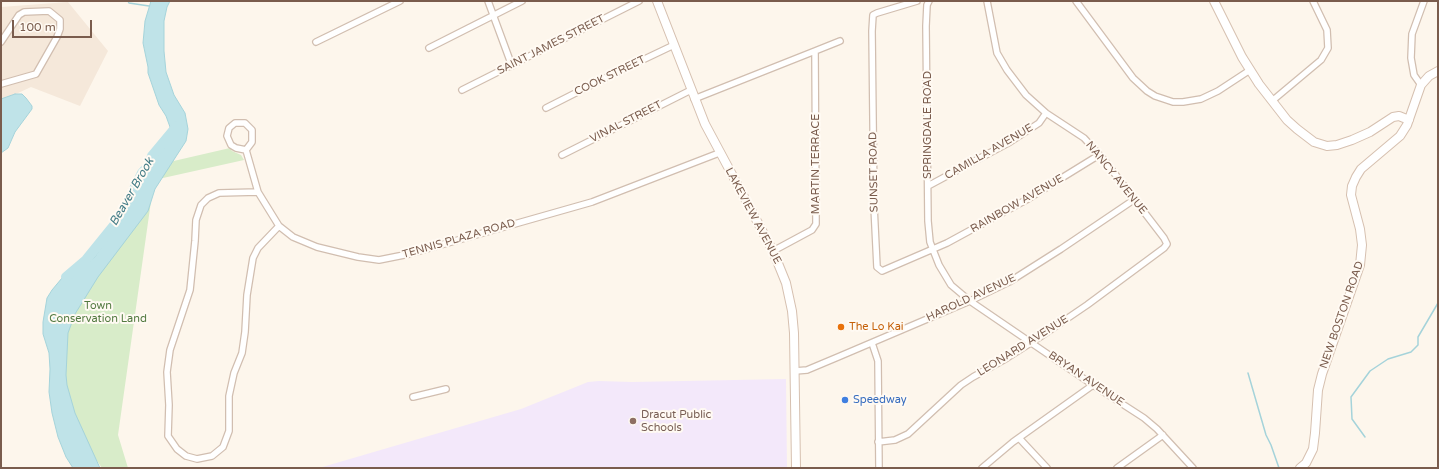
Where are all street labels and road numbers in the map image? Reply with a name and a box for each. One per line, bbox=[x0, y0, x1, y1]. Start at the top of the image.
street label: SAINT JAMES STREET bbox=[495, 12, 607, 78]
street label: COOK STREET bbox=[572, 53, 648, 99]
street label: SPRINGDALE ROAD bbox=[921, 71, 935, 179]
street label: VINAL STREET bbox=[588, 98, 664, 146]
street label: MARTIN TERRACE bbox=[809, 114, 823, 214]
street label: CAMILLA AVENUE bbox=[943, 121, 1035, 183]
street label: SUNSET ROAD bbox=[867, 132, 881, 212]
street label: NANCY AVENUE bbox=[1083, 139, 1149, 217]
street label: LAKEVIEW AVENUE bbox=[722, 166, 784, 266]
street label: RAINBOW AVENUE bbox=[968, 172, 1066, 236]
street label: TENNIS PLAZA ROAD bbox=[401, 217, 517, 261]
street label: NEW BOSTON ROAD bbox=[1317, 259, 1367, 371]
street label: HAROLD AVENUE bbox=[924, 271, 1018, 325]
street label: LEONARD AVENUE bbox=[975, 313, 1071, 379]
street label: BRYAN AVENUE bbox=[1046, 349, 1126, 409]

